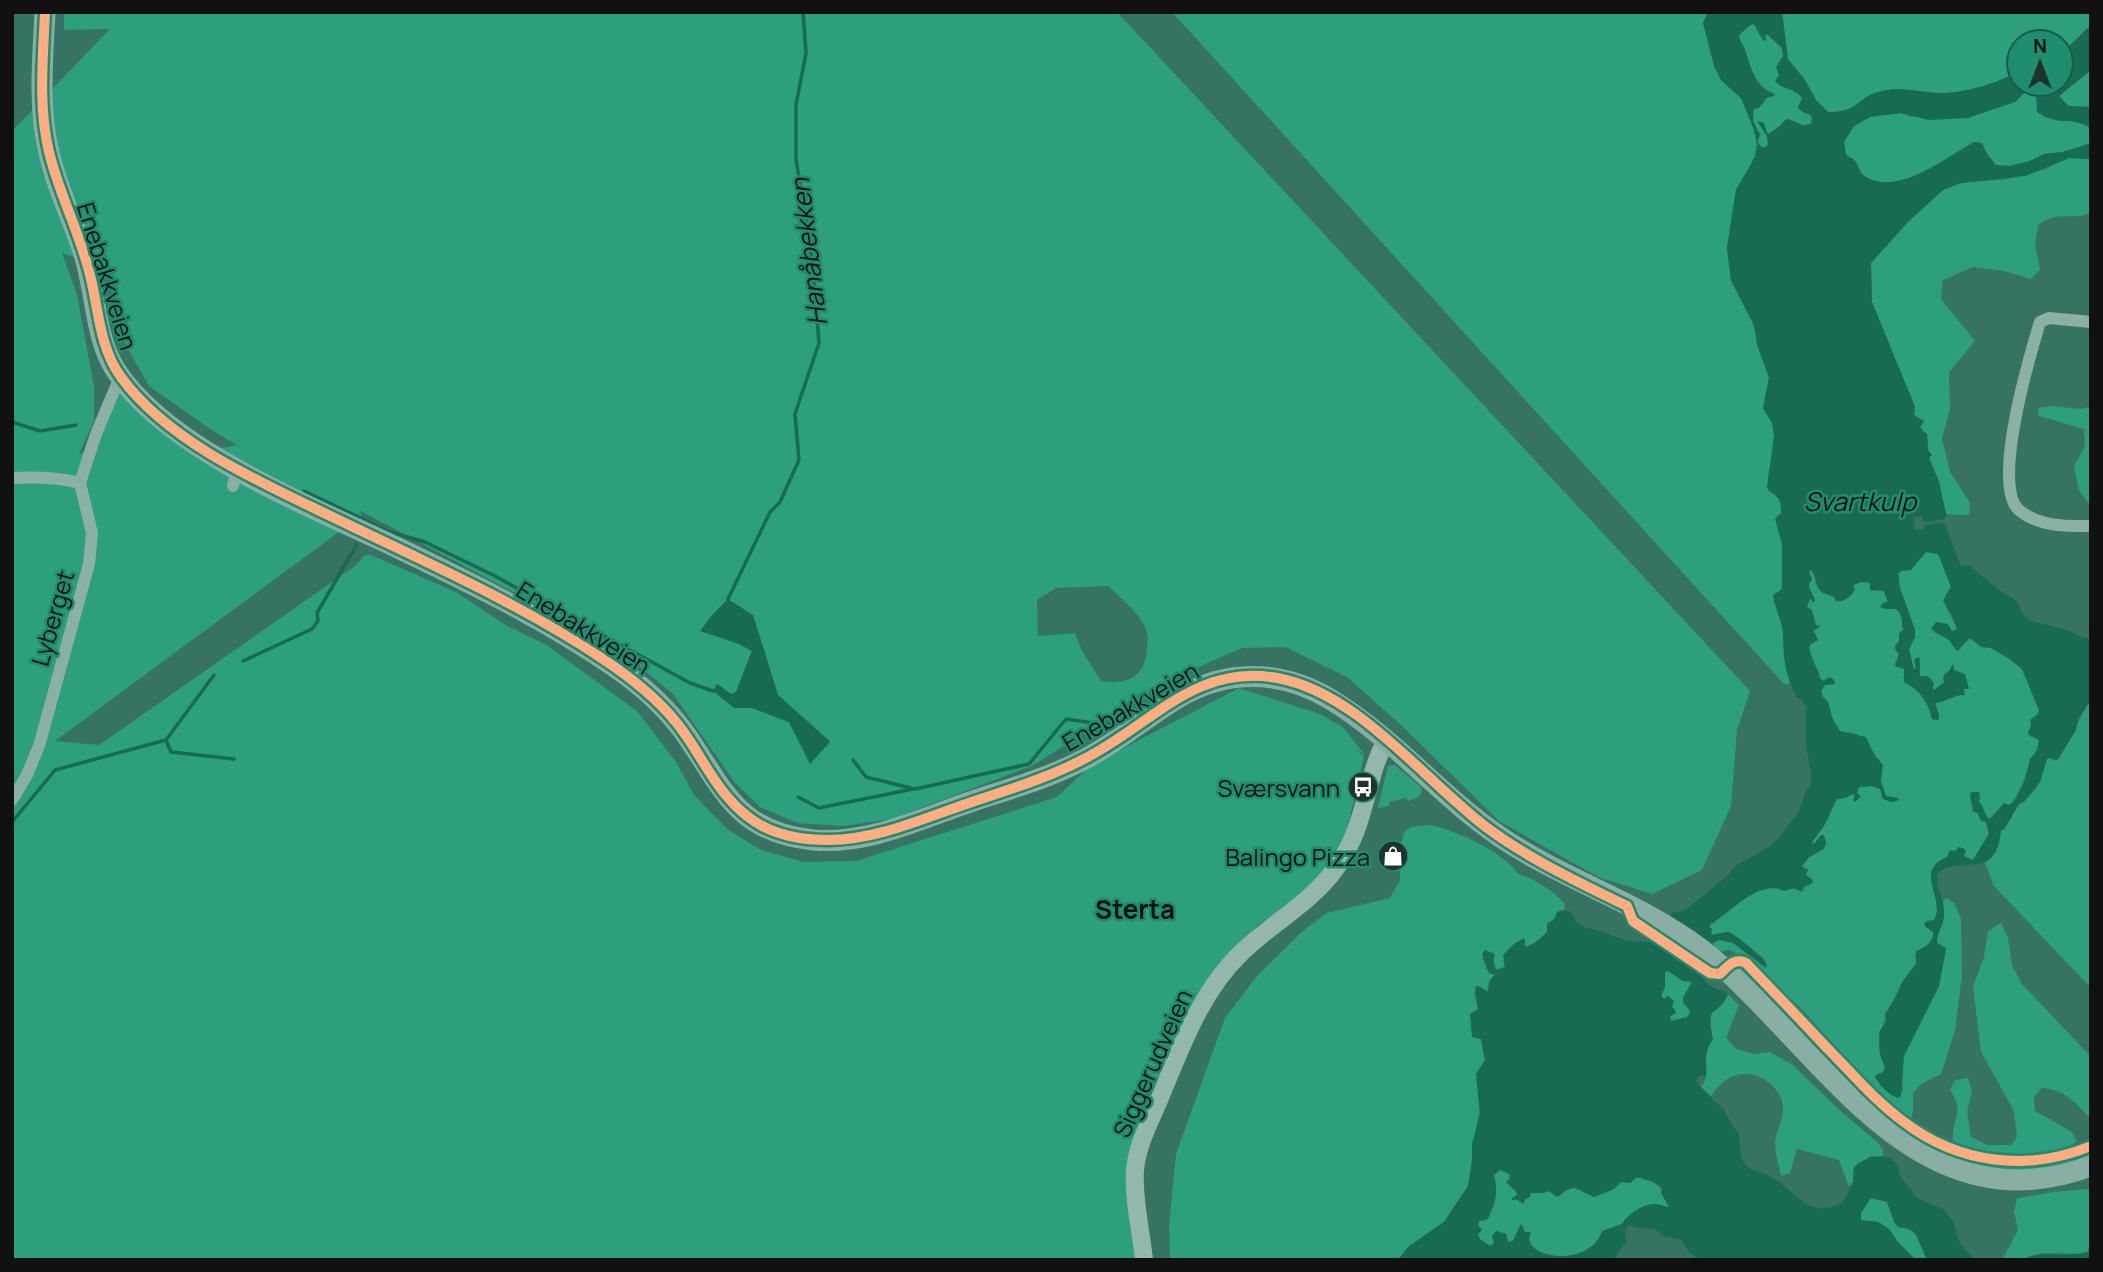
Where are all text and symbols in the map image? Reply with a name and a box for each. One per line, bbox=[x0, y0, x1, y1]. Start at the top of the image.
north arrow bbox=[2005, 28, 2075, 98]
text: N bbox=[2033, 33, 2047, 59]
water label: Hanåbekken bbox=[781, 175, 835, 328]
street label: Enebakkveien bbox=[70, 198, 146, 354]
water label: Svartkulp bbox=[1804, 483, 1918, 519]
street label: Lyberget bbox=[23, 566, 81, 670]
street label: Enebakkveien bbox=[511, 573, 657, 681]
street label: Enebakkveien bbox=[1056, 654, 1204, 758]
bus stop icon: Sværsvann bbox=[1346, 770, 1380, 804]
place label: Sværsvann bbox=[1218, 771, 1340, 804]
shop icon: Balingo Pizza bbox=[1376, 839, 1410, 873]
place label: Balingo Pizza bbox=[1225, 840, 1370, 873]
district label: Sterta bbox=[1095, 891, 1175, 927]
street label: Siggerudveien bbox=[1105, 984, 1199, 1142]

